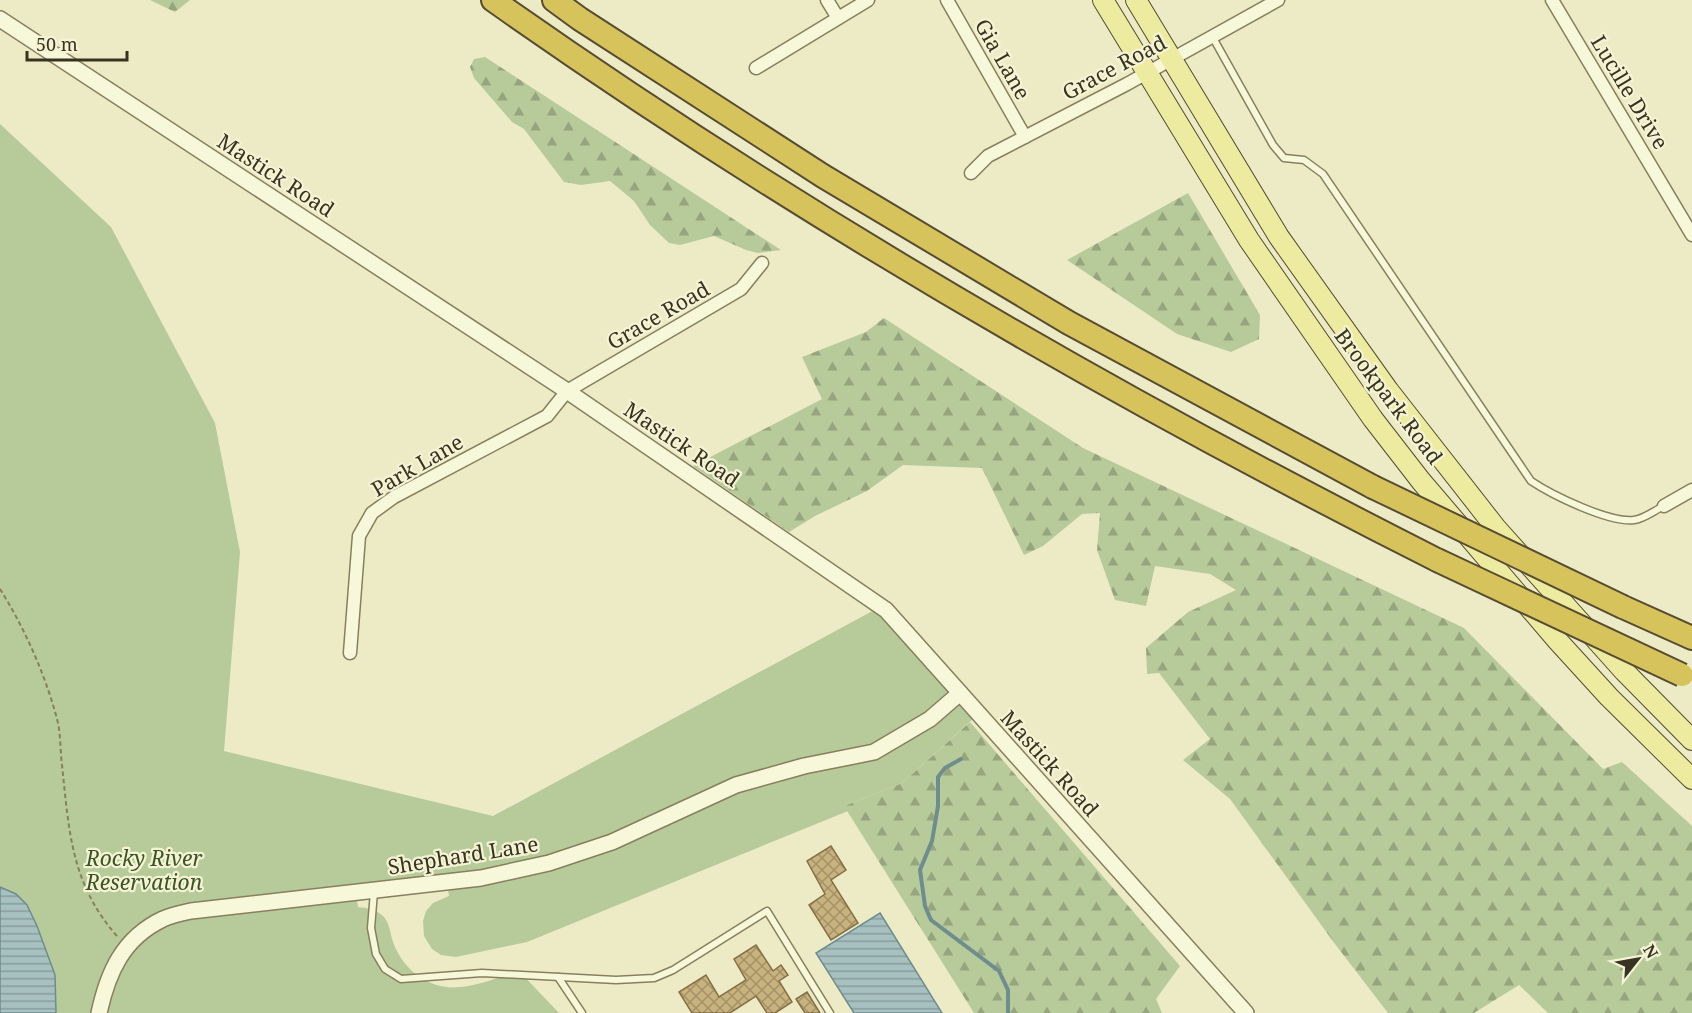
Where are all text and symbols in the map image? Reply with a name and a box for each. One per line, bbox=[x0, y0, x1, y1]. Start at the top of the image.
street label: Gia Lane bbox=[969, 14, 1037, 104]
scale bar bbox=[27, 24, 128, 62]
street label: Grace Road bbox=[1057, 28, 1171, 106]
street label: Lucille Drive bbox=[1585, 30, 1675, 154]
text: 50 m bbox=[36, 32, 78, 56]
street label: Mastick Road bbox=[212, 127, 340, 223]
street label: Grace Road bbox=[602, 274, 714, 356]
street label: Brookpark Road bbox=[1329, 322, 1449, 470]
street label: Mastick Road bbox=[619, 395, 745, 493]
street label: Park Lane bbox=[366, 427, 468, 503]
street label: Mastick Road bbox=[995, 704, 1105, 822]
street label: Shephard Lane bbox=[386, 829, 540, 881]
park label: Rocky River Reservation bbox=[85, 844, 203, 896]
north arrow bbox=[1608, 929, 1668, 989]
text: N bbox=[1638, 940, 1664, 963]

